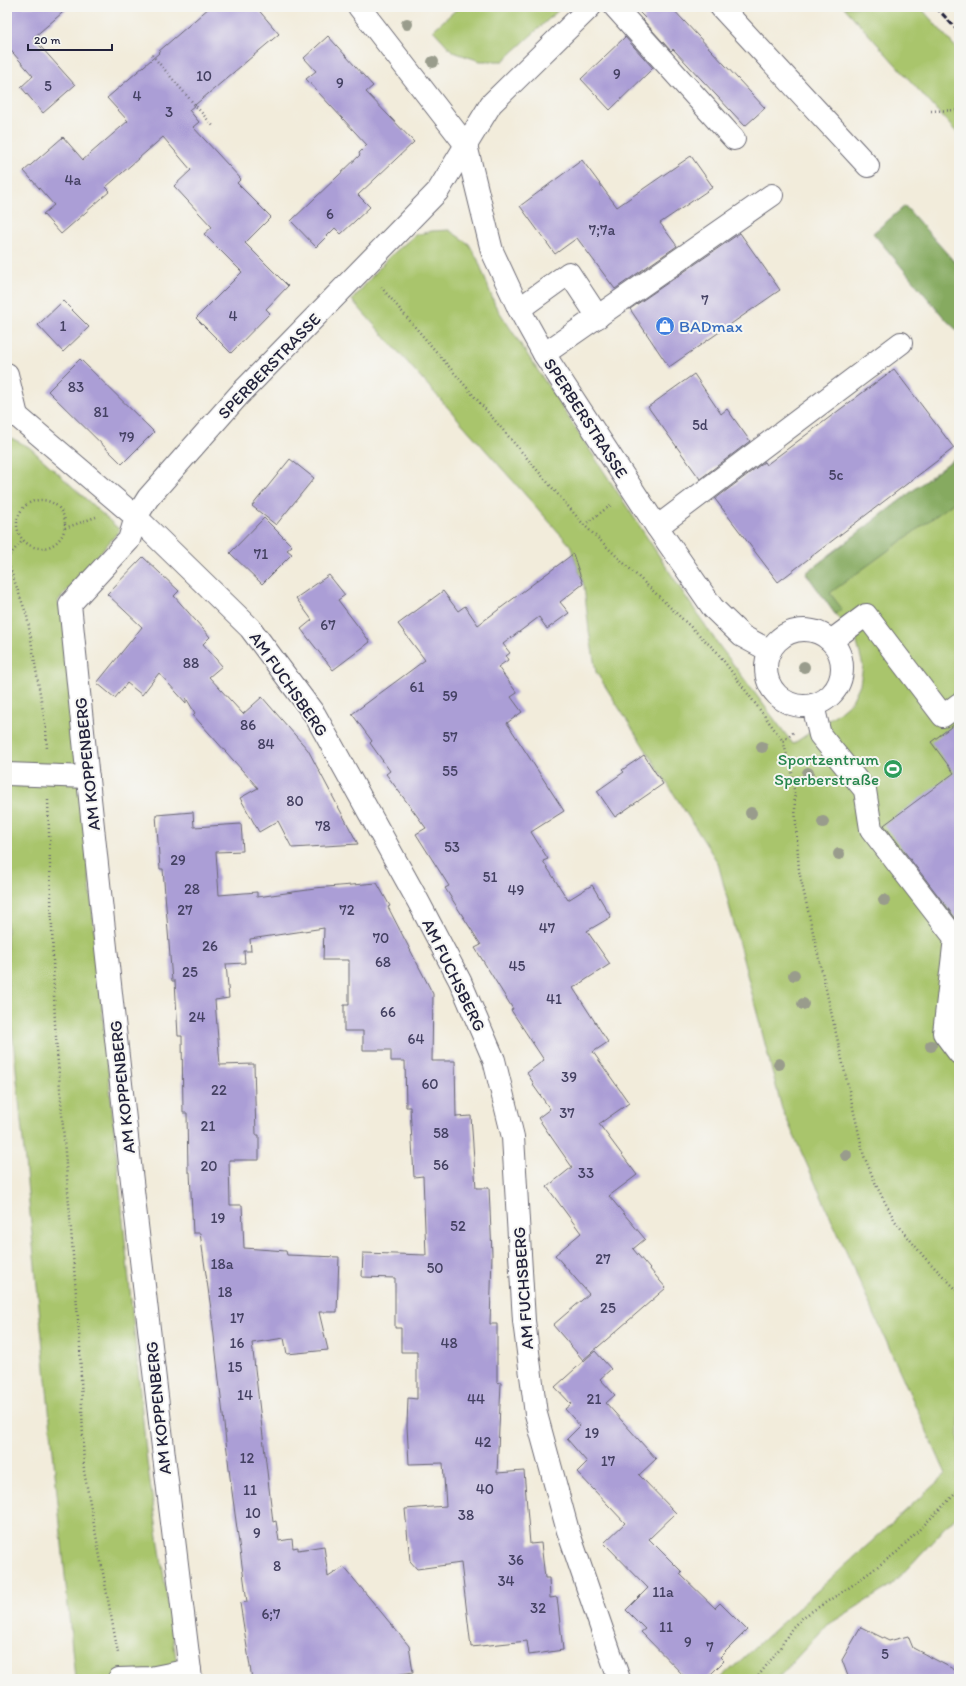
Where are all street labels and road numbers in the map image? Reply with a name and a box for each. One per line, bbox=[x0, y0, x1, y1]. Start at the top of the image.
street label: SPERBERSTRASSE bbox=[213, 309, 325, 423]
street label: SPERBERSTRASSE bbox=[540, 354, 632, 482]
street label: AM FUCHSBERG bbox=[246, 628, 332, 740]
street label: AM KOPPENBERG bbox=[70, 696, 104, 832]
street label: AM FUCHSBERG bbox=[418, 915, 490, 1035]
street label: AM KOPPENBERG bbox=[105, 1019, 139, 1155]
street label: AM FUCHSBERG bbox=[509, 1226, 537, 1350]
street label: AM KOPPENBERG bbox=[141, 1340, 175, 1476]

